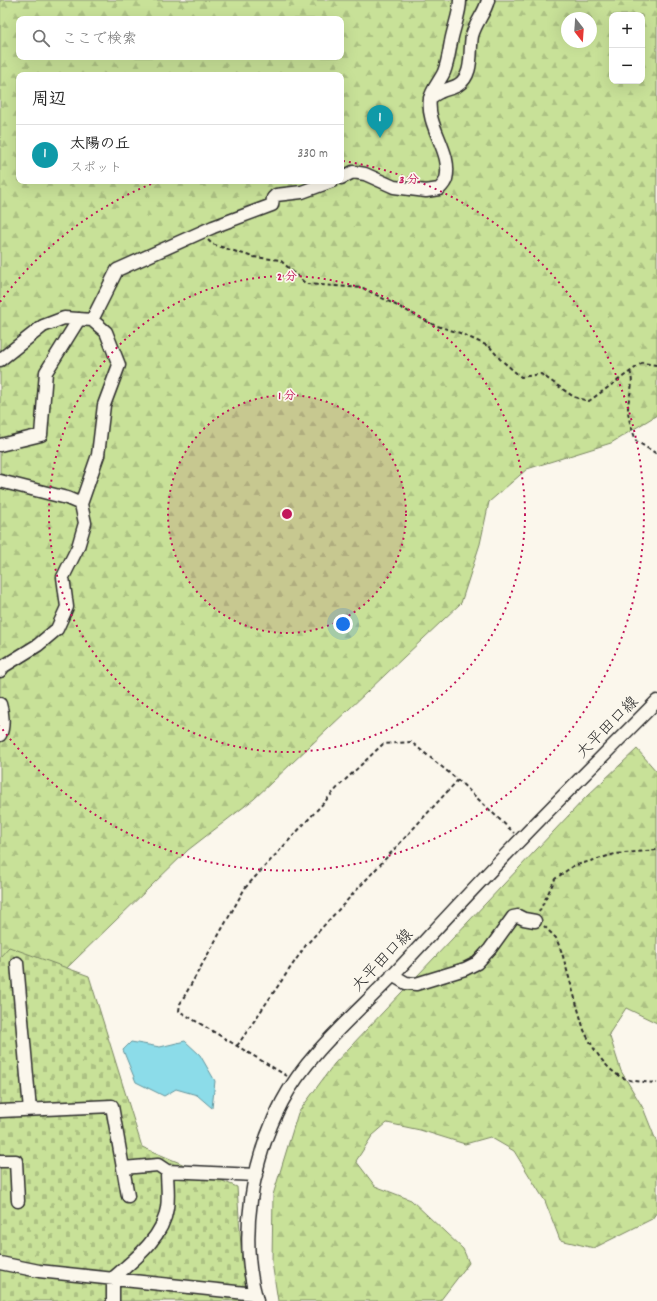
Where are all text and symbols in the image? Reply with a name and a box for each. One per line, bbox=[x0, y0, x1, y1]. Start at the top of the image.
north arrow bbox=[561, 12, 597, 48]
map controls bbox=[609, 12, 645, 84]
button: + bbox=[609, 12, 645, 48]
search box bbox=[16, 16, 344, 60]
icon: search bbox=[30, 27, 52, 49]
text: ここで検索 bbox=[62, 29, 137, 51]
button: − bbox=[609, 48, 645, 84]
text: 周辺 bbox=[32, 89, 66, 113]
pin: 1 bbox=[367, 105, 393, 138]
text: 太陽の丘 bbox=[70, 134, 130, 156]
text: 1 bbox=[44, 145, 46, 164]
text: 330 m bbox=[297, 145, 328, 164]
text: スポット bbox=[70, 159, 122, 178]
text: 3 分 bbox=[399, 172, 419, 189]
text: 2 分 bbox=[277, 269, 297, 286]
text: 1 分 bbox=[278, 388, 296, 405]
centre of rings bbox=[280, 507, 294, 521]
your location bbox=[333, 614, 353, 634]
street label: 大平田口線 bbox=[572, 692, 644, 764]
street label: 大平田口線 bbox=[347, 924, 419, 998]

